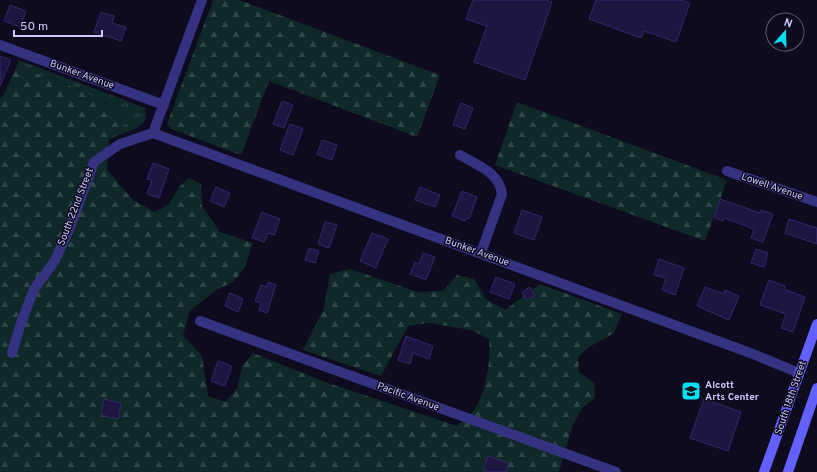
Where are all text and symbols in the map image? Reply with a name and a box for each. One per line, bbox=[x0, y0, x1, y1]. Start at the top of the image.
scale bar bbox=[14, 12, 102, 38]
north arrow bbox=[765, 12, 805, 52]
text: N bbox=[782, 16, 794, 31]
text: 50 m bbox=[20, 19, 48, 35]
street label: Bunker Avenue bbox=[48, 57, 116, 93]
street label: South 22nd Street bbox=[55, 166, 97, 248]
street label: Lowell Avenue bbox=[740, 170, 804, 204]
street label: Bunker Avenue bbox=[443, 234, 511, 270]
street label: South 18th Street bbox=[772, 359, 810, 437]
place label: Alcott Arts Center bbox=[705, 379, 760, 404]
street label: Pacific Avenue bbox=[375, 380, 441, 414]
school or university icon: Alcott Arts Center bbox=[680, 380, 702, 402]

